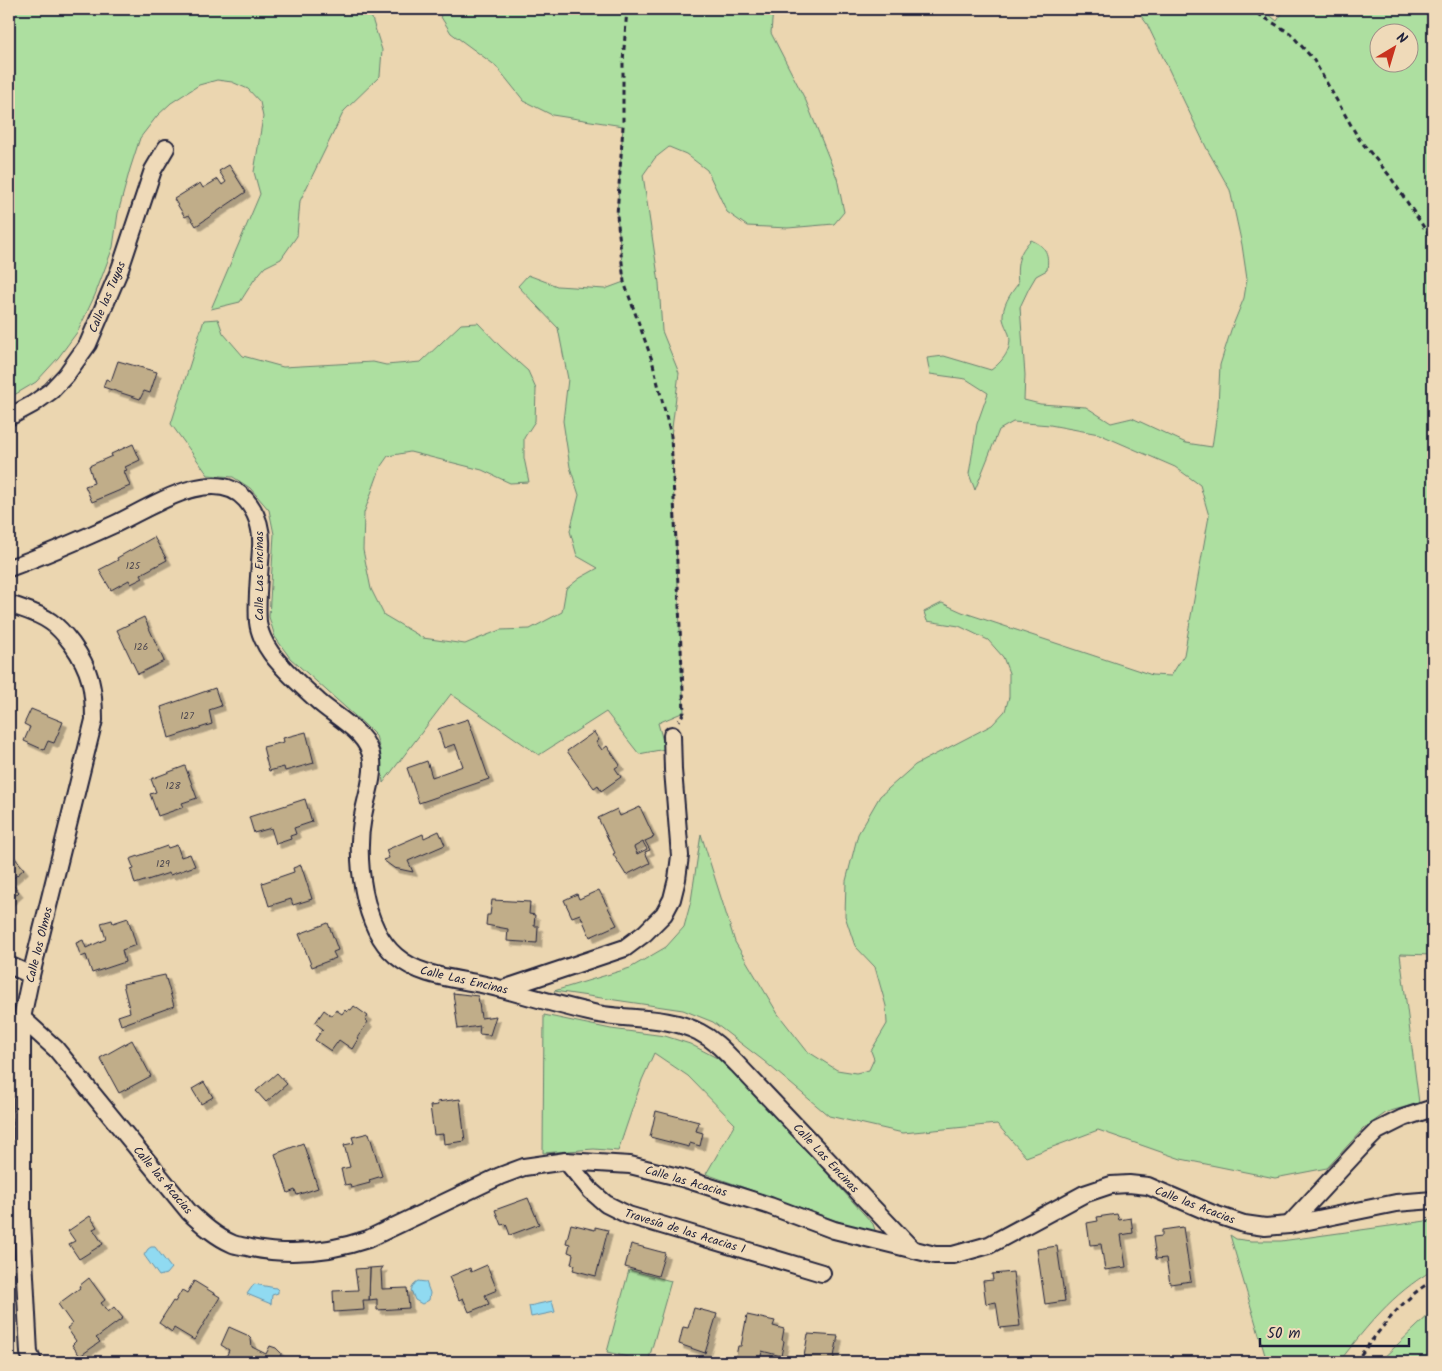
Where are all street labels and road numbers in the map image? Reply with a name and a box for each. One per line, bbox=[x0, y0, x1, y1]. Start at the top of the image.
street label: Calle las Tuyas bbox=[84, 259, 131, 336]
street label: Calle Las Encinas bbox=[250, 531, 269, 621]
street label: Calle los Olmos bbox=[21, 905, 58, 985]
street label: Calle Las Encinas bbox=[418, 961, 510, 1000]
street label: Calle Las Encinas bbox=[788, 1119, 863, 1198]
street label: Calle las Acacias bbox=[128, 1142, 197, 1219]
street label: Calle las Acacias bbox=[643, 1161, 729, 1202]
street label: Calle las Acacias bbox=[1152, 1181, 1238, 1229]
street label: Travesía de las Acacias 1 bbox=[622, 1204, 748, 1259]

